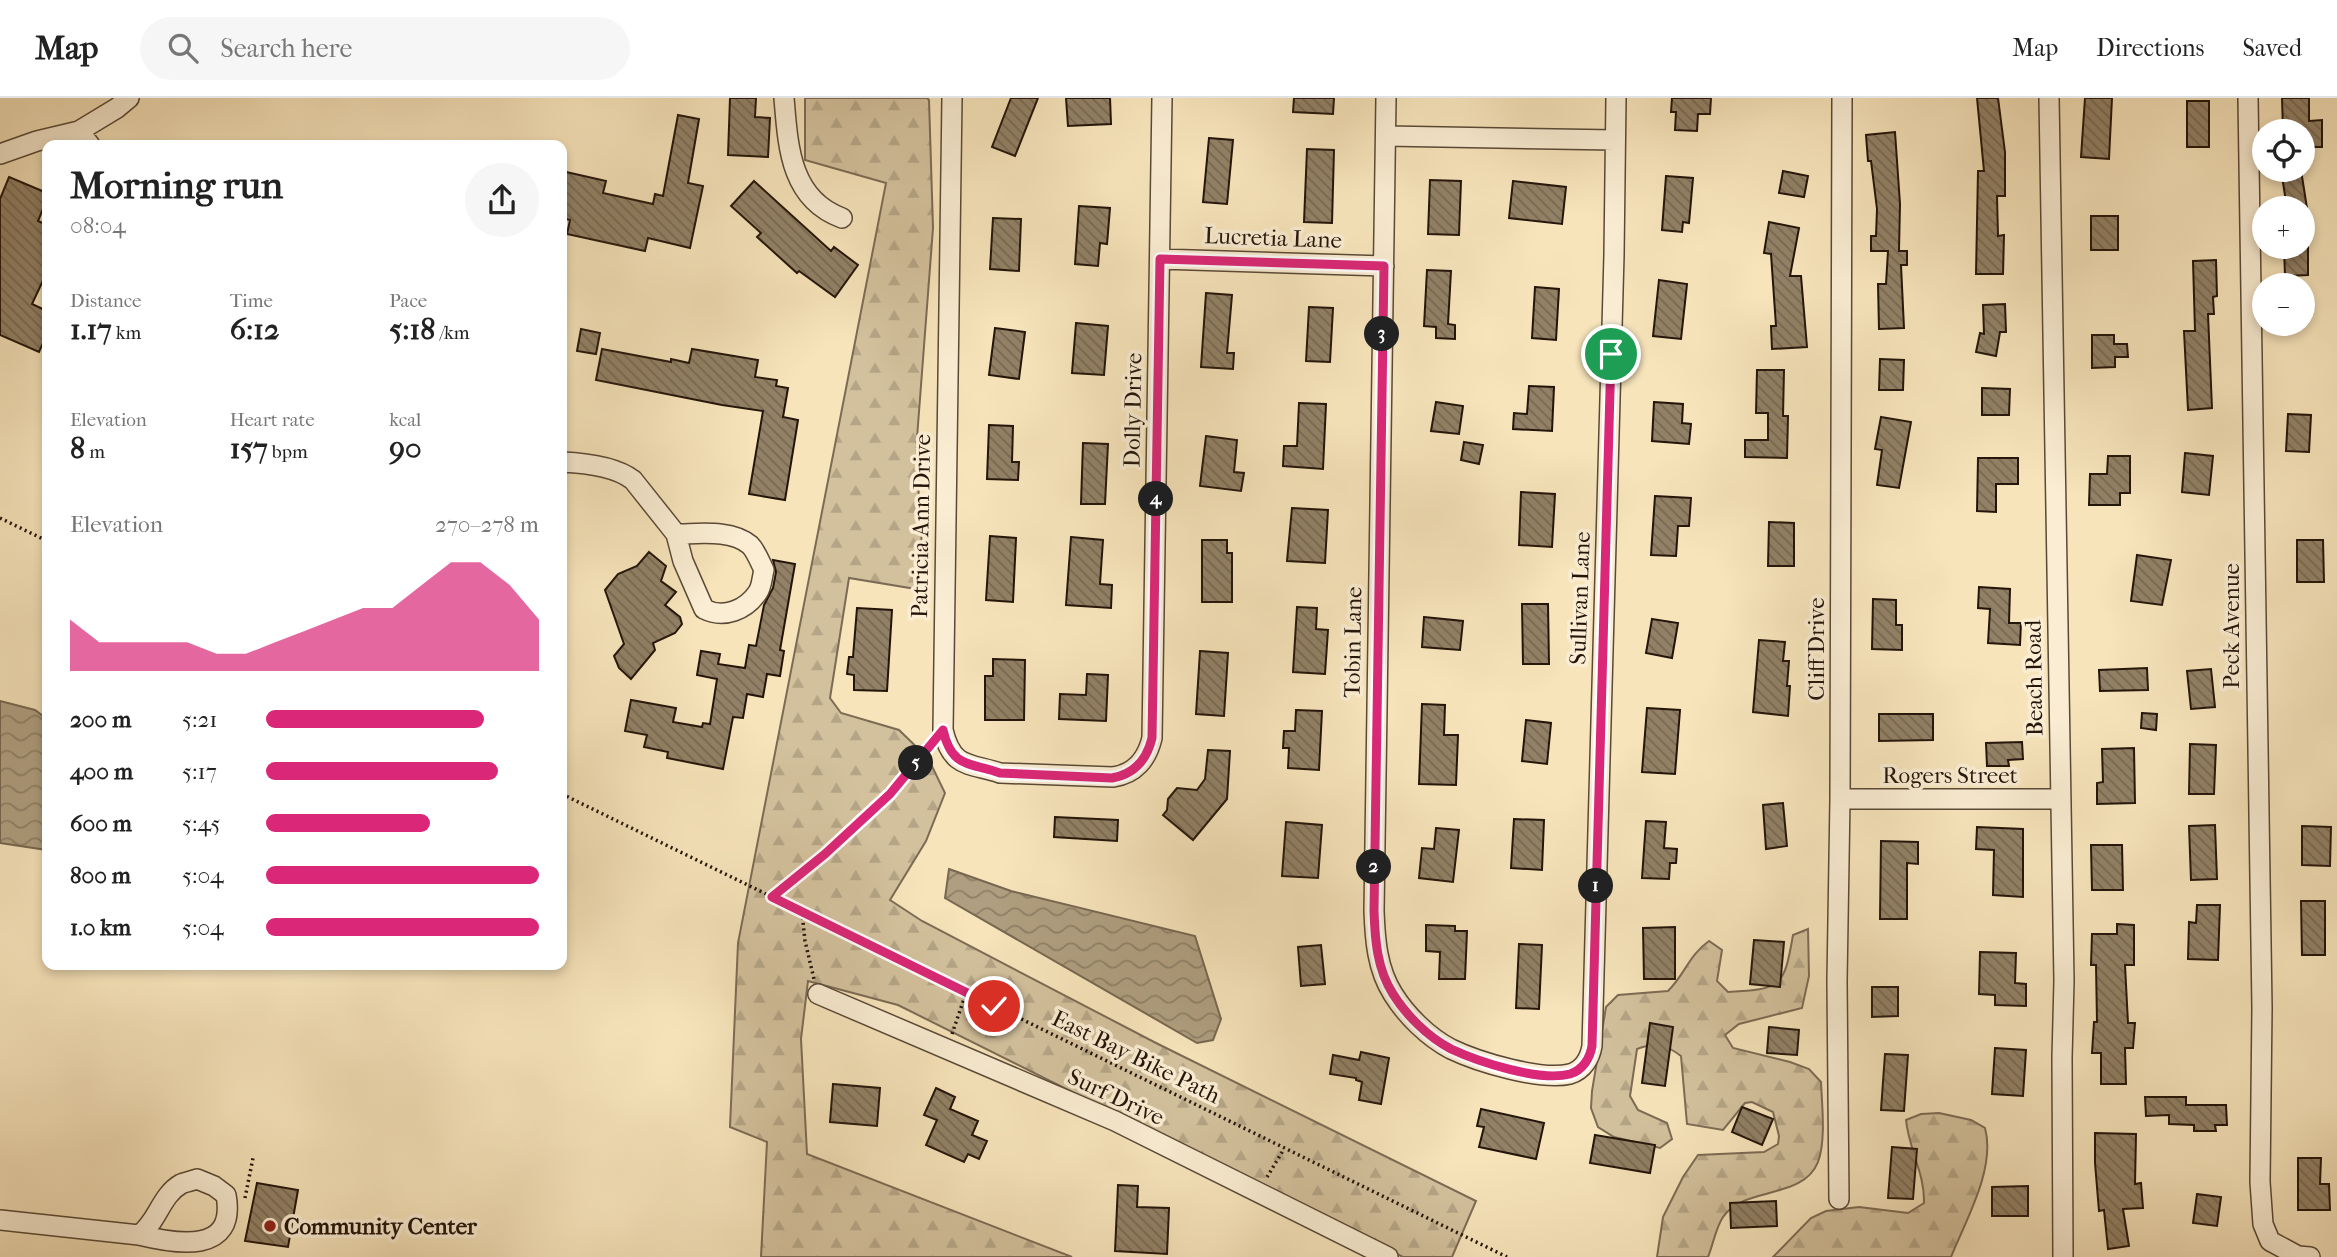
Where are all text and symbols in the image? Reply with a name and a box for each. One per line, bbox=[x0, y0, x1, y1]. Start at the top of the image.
search box bbox=[140, 17, 630, 80]
text: Map bbox=[35, 29, 98, 68]
icon: search bbox=[164, 29, 202, 67]
text: Search here bbox=[220, 33, 352, 64]
text: Map bbox=[2012, 34, 2058, 62]
text: Directions bbox=[2096, 34, 2204, 62]
text: Saved bbox=[2242, 34, 2302, 62]
map controls bbox=[2252, 119, 2315, 336]
button: locate bbox=[2252, 119, 2315, 182]
text: Morning run bbox=[70, 163, 283, 208]
button: share bbox=[465, 163, 539, 237]
button: + bbox=[2252, 196, 2315, 259]
text: 08:04 bbox=[70, 212, 126, 239]
street label: Lucretia Lane bbox=[1204, 222, 1342, 254]
button: − bbox=[2252, 273, 2315, 336]
text: Distance bbox=[70, 290, 141, 312]
text: Time bbox=[230, 290, 273, 312]
text: Pace bbox=[389, 290, 427, 312]
text: 1.17 bbox=[70, 312, 112, 347]
text: 6:12 bbox=[230, 312, 279, 347]
text: 5:18 bbox=[389, 312, 435, 347]
pin: 3 bbox=[1364, 316, 1400, 352]
text: km bbox=[112, 322, 141, 344]
text: /km bbox=[435, 322, 470, 344]
text: 3 bbox=[1378, 322, 1385, 344]
pin bbox=[1581, 324, 1641, 384]
icon: arrive bbox=[1592, 335, 1630, 373]
street label: Dolly Drive bbox=[1119, 352, 1147, 468]
text: Elevation bbox=[70, 409, 147, 431]
text: Heart rate bbox=[230, 409, 315, 431]
text: kcal bbox=[389, 409, 421, 431]
text: 8 bbox=[70, 431, 85, 466]
text: 157 bbox=[230, 431, 268, 466]
text: 90 bbox=[389, 431, 422, 466]
street label: Patricia Ann Drive bbox=[906, 434, 936, 618]
text: m bbox=[85, 441, 105, 463]
text: bpm bbox=[268, 441, 308, 463]
pin: 4 bbox=[1138, 482, 1174, 516]
text: 4 bbox=[1150, 487, 1161, 509]
text: Elevation bbox=[70, 511, 163, 538]
text: 270–278 m bbox=[435, 511, 539, 538]
street label: Sullivan Lane bbox=[1564, 531, 1596, 665]
street label: Peck Avenue bbox=[2218, 563, 2245, 689]
street label: Tobin Lane bbox=[1339, 586, 1367, 698]
street label: Cliff Drive bbox=[1803, 597, 1830, 701]
street label: Beach Road bbox=[2019, 619, 2049, 736]
text: 200 m bbox=[70, 706, 131, 733]
text: 5:21 bbox=[182, 706, 218, 733]
pin: 5 bbox=[898, 746, 934, 780]
text: 5 bbox=[911, 751, 920, 773]
text: 400 m bbox=[70, 758, 133, 785]
text: 5:17 bbox=[182, 758, 217, 785]
street label: Rogers Street bbox=[1882, 762, 2018, 789]
text: 600 m bbox=[70, 810, 132, 837]
text: 5:45 bbox=[182, 810, 220, 837]
pin: 2 bbox=[1356, 850, 1392, 884]
text: 2 bbox=[1369, 855, 1378, 877]
text: 800 m bbox=[70, 862, 131, 889]
text: 5:04 bbox=[182, 862, 224, 889]
pin: 1 bbox=[1578, 868, 1614, 904]
text: 1 bbox=[1592, 874, 1599, 896]
text: 1.0 km bbox=[70, 914, 131, 941]
text: 5:04 bbox=[182, 914, 224, 941]
pin bbox=[964, 976, 1024, 1036]
icon: check bbox=[975, 987, 1013, 1025]
street label: East Bay Bike Path bbox=[1048, 1005, 1225, 1109]
street label: Surf Drive bbox=[1063, 1063, 1169, 1131]
place label: Community Center bbox=[284, 1213, 478, 1240]
marker: Community Center bbox=[262, 1218, 278, 1234]

